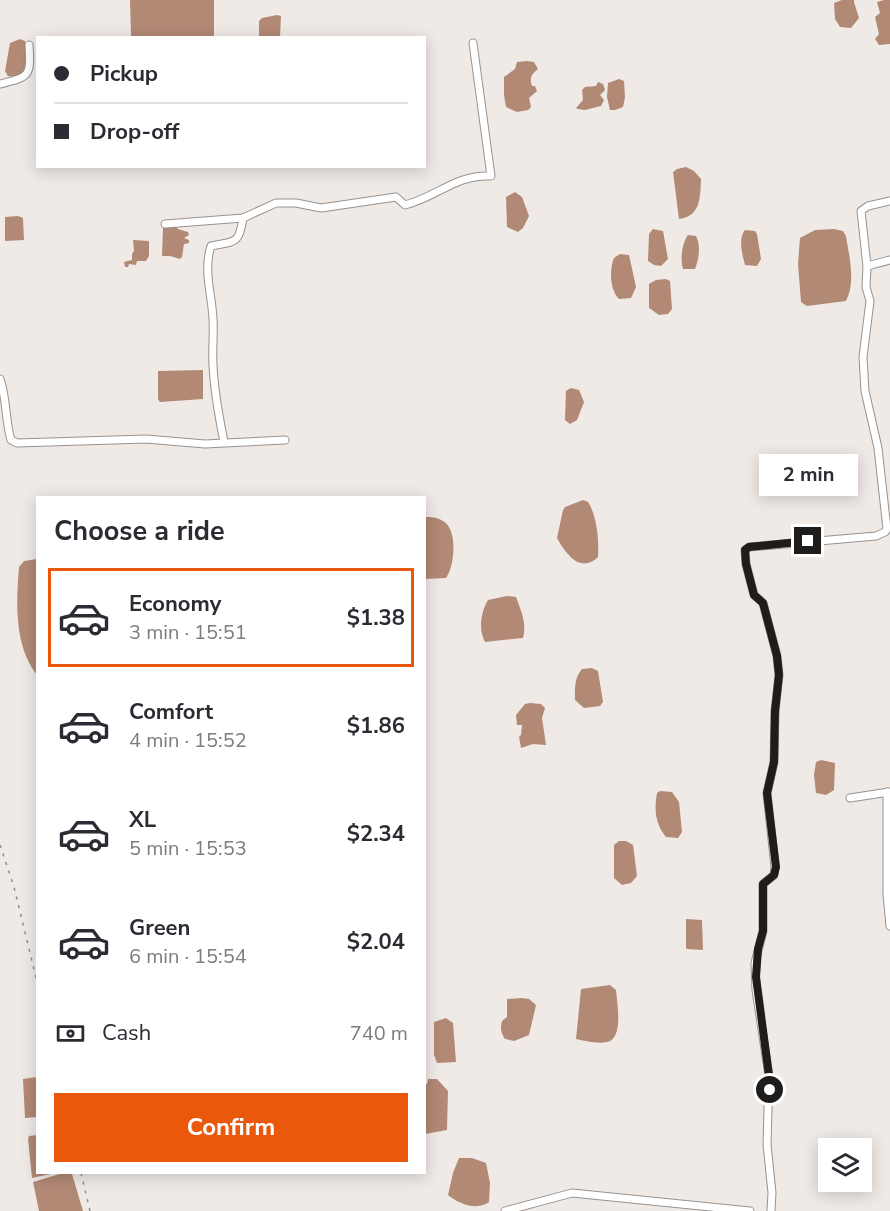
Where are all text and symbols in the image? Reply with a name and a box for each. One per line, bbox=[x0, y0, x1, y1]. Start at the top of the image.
text: Pickup bbox=[90, 59, 158, 89]
text: Drop-off bbox=[90, 117, 179, 147]
callout: 2 min bbox=[758, 454, 858, 496]
text: 2 min bbox=[783, 461, 834, 488]
text: Choose a ride bbox=[54, 513, 225, 550]
route end bbox=[794, 527, 821, 554]
text: Economy bbox=[129, 589, 221, 619]
icon: car bbox=[57, 591, 111, 645]
text: $1.38 bbox=[347, 603, 405, 633]
text: 3 min · 15:51 bbox=[129, 619, 247, 646]
text: Comfort bbox=[129, 697, 213, 727]
icon: car bbox=[57, 699, 111, 753]
text: $1.86 bbox=[347, 711, 405, 741]
text: 4 min · 15:52 bbox=[129, 727, 247, 754]
text: XL bbox=[129, 805, 156, 835]
icon: car bbox=[57, 807, 111, 861]
text: $2.34 bbox=[347, 819, 405, 849]
text: 5 min · 15:53 bbox=[129, 835, 247, 862]
text: Green bbox=[129, 913, 190, 943]
icon: car bbox=[57, 915, 111, 969]
text: $2.04 bbox=[347, 927, 405, 957]
text: 6 min · 15:54 bbox=[129, 943, 247, 970]
icon: cash bbox=[54, 1017, 87, 1050]
text: Cash bbox=[102, 1018, 151, 1048]
text: 740 m bbox=[350, 1020, 408, 1047]
route start bbox=[756, 1076, 783, 1103]
button: Confirm bbox=[54, 1093, 408, 1162]
map controls bbox=[818, 1138, 872, 1192]
button: layers bbox=[818, 1138, 872, 1192]

